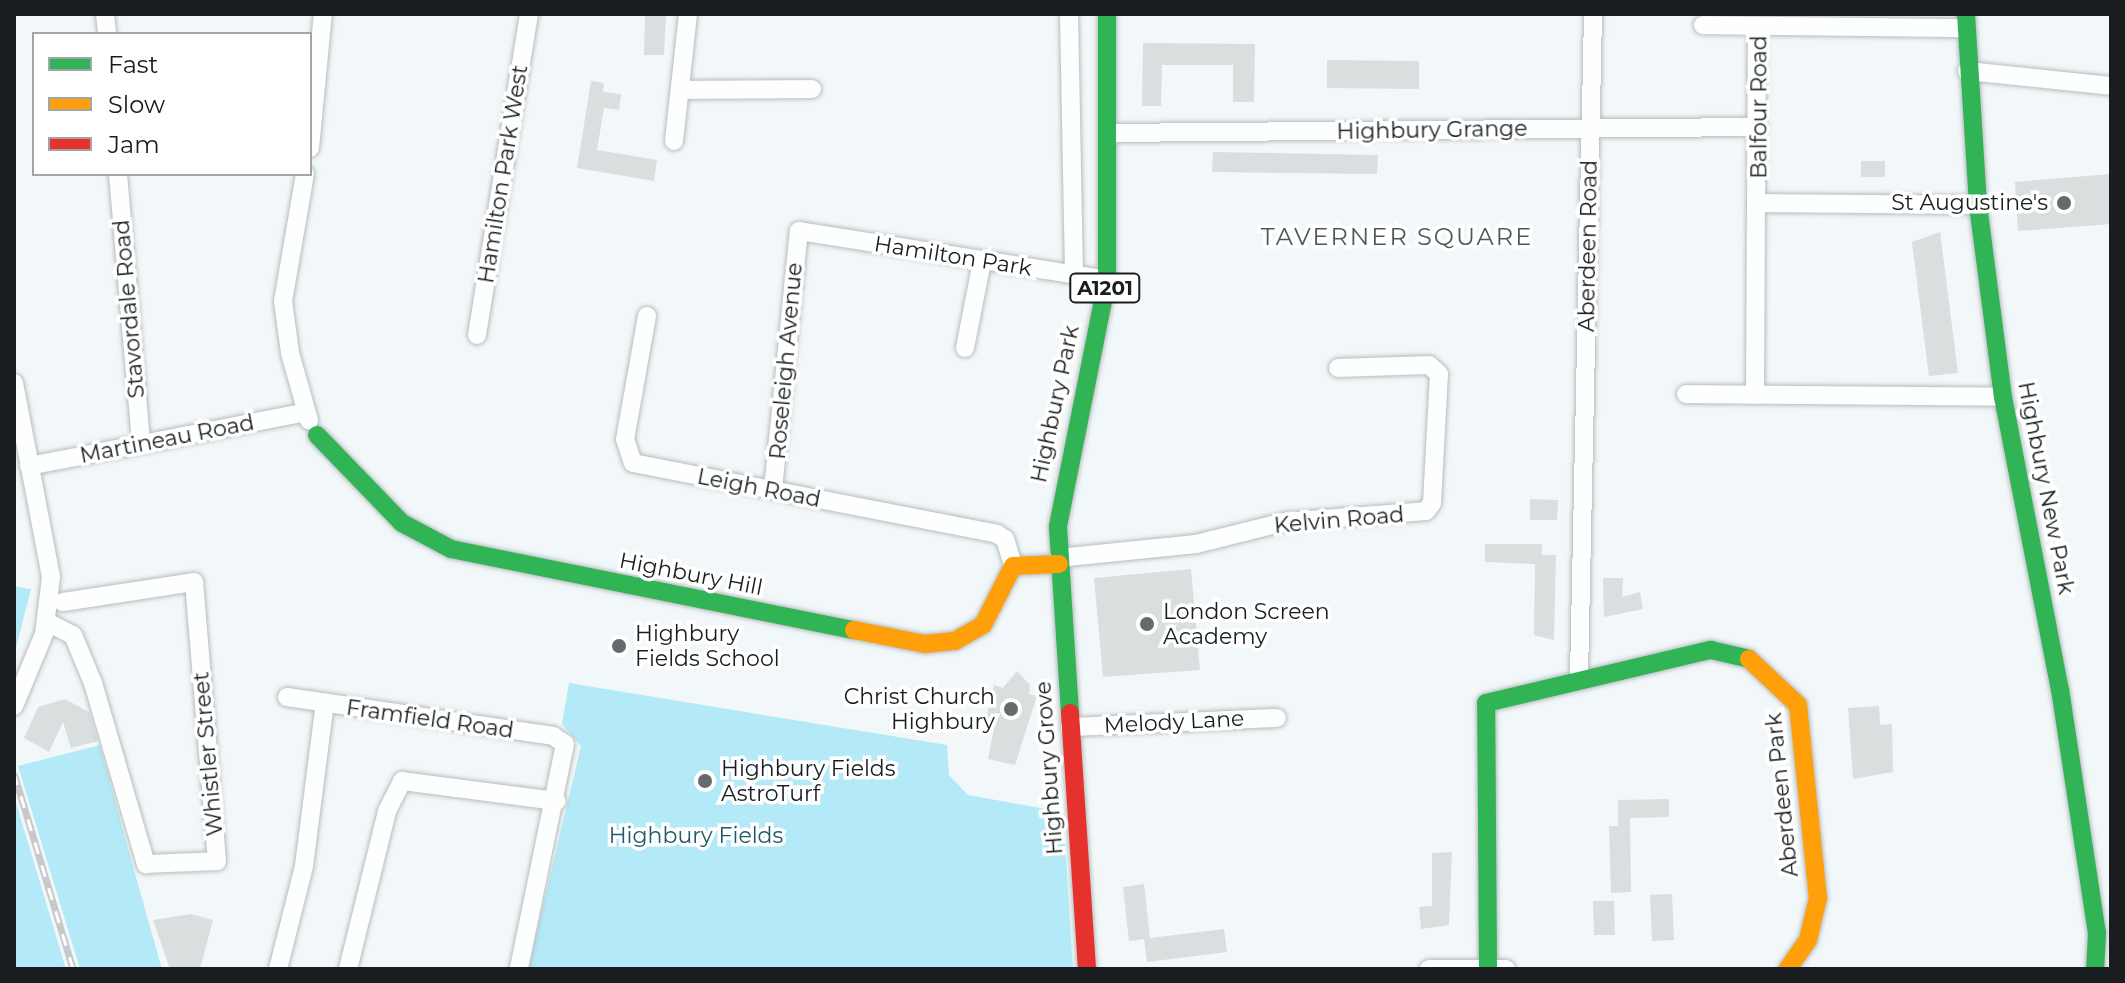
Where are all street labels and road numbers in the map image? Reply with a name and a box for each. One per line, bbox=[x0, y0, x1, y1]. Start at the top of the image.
street label: Balfour Road bbox=[1746, 35, 1772, 179]
street label: Hamilton Park West bbox=[473, 63, 533, 285]
street label: Highbury Grange bbox=[1336, 115, 1528, 145]
street label: Aberdeen Road bbox=[1573, 160, 1603, 332]
street label: Stavordale Road bbox=[108, 219, 150, 399]
street label: Hamilton Park bbox=[872, 231, 1034, 281]
street label: Roseleigh Avenue bbox=[764, 261, 808, 461]
road number: A1201 bbox=[1069, 272, 1141, 304]
street label: Highbury Park bbox=[1025, 323, 1085, 485]
street label: Highbury New Park bbox=[2012, 379, 2080, 597]
street label: Martineau Road bbox=[78, 409, 256, 469]
street label: Leigh Road bbox=[695, 463, 823, 513]
street label: Kelvin Road bbox=[1273, 501, 1405, 539]
street label: Highbury Hill bbox=[617, 547, 765, 601]
street label: Whistler Street bbox=[188, 671, 228, 837]
street label: Highbury Grove bbox=[1030, 680, 1068, 856]
street label: Framfield Road bbox=[345, 694, 515, 744]
street label: Melody Lane bbox=[1103, 705, 1245, 739]
street label: Aberdeen Park bbox=[1760, 712, 1804, 878]

